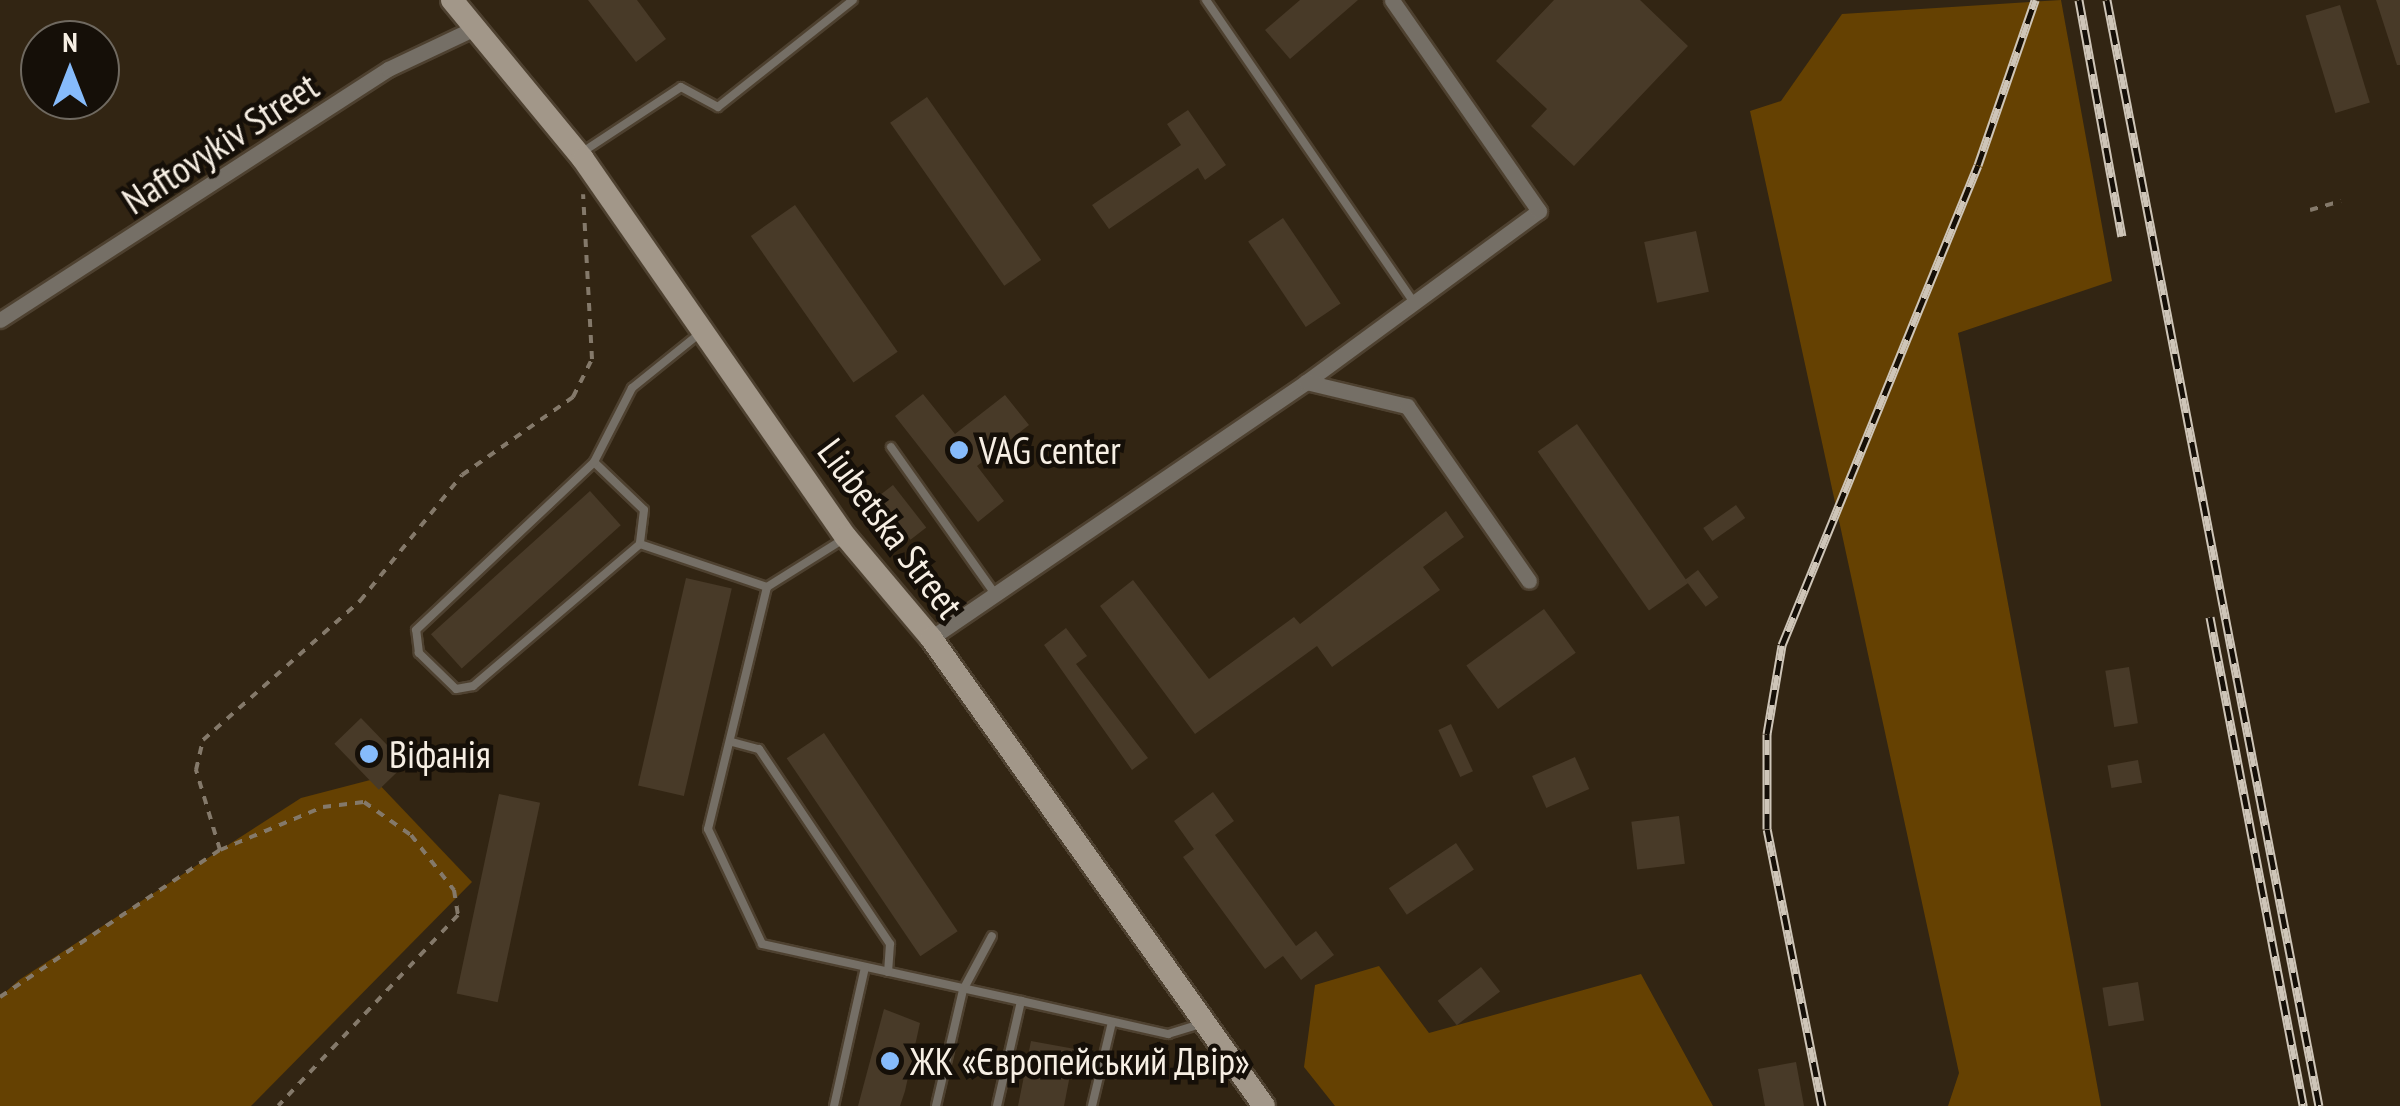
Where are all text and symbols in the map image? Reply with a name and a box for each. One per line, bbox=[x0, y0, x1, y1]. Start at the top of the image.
north arrow bbox=[20, 20, 120, 120]
text: N bbox=[62, 23, 78, 60]
street label: Naftovykiv Street bbox=[113, 63, 327, 223]
place label: VAG center bbox=[979, 427, 1121, 473]
street label: Liubetska Street bbox=[809, 429, 973, 627]
marker: VAG center bbox=[948, 439, 970, 461]
place label: Віфанія bbox=[389, 731, 491, 777]
marker: Віфанія bbox=[358, 743, 380, 765]
place label: ЖК «Європейський Двір» bbox=[910, 1038, 1250, 1084]
marker: ЖК «Європейський Двір» bbox=[879, 1050, 901, 1072]

